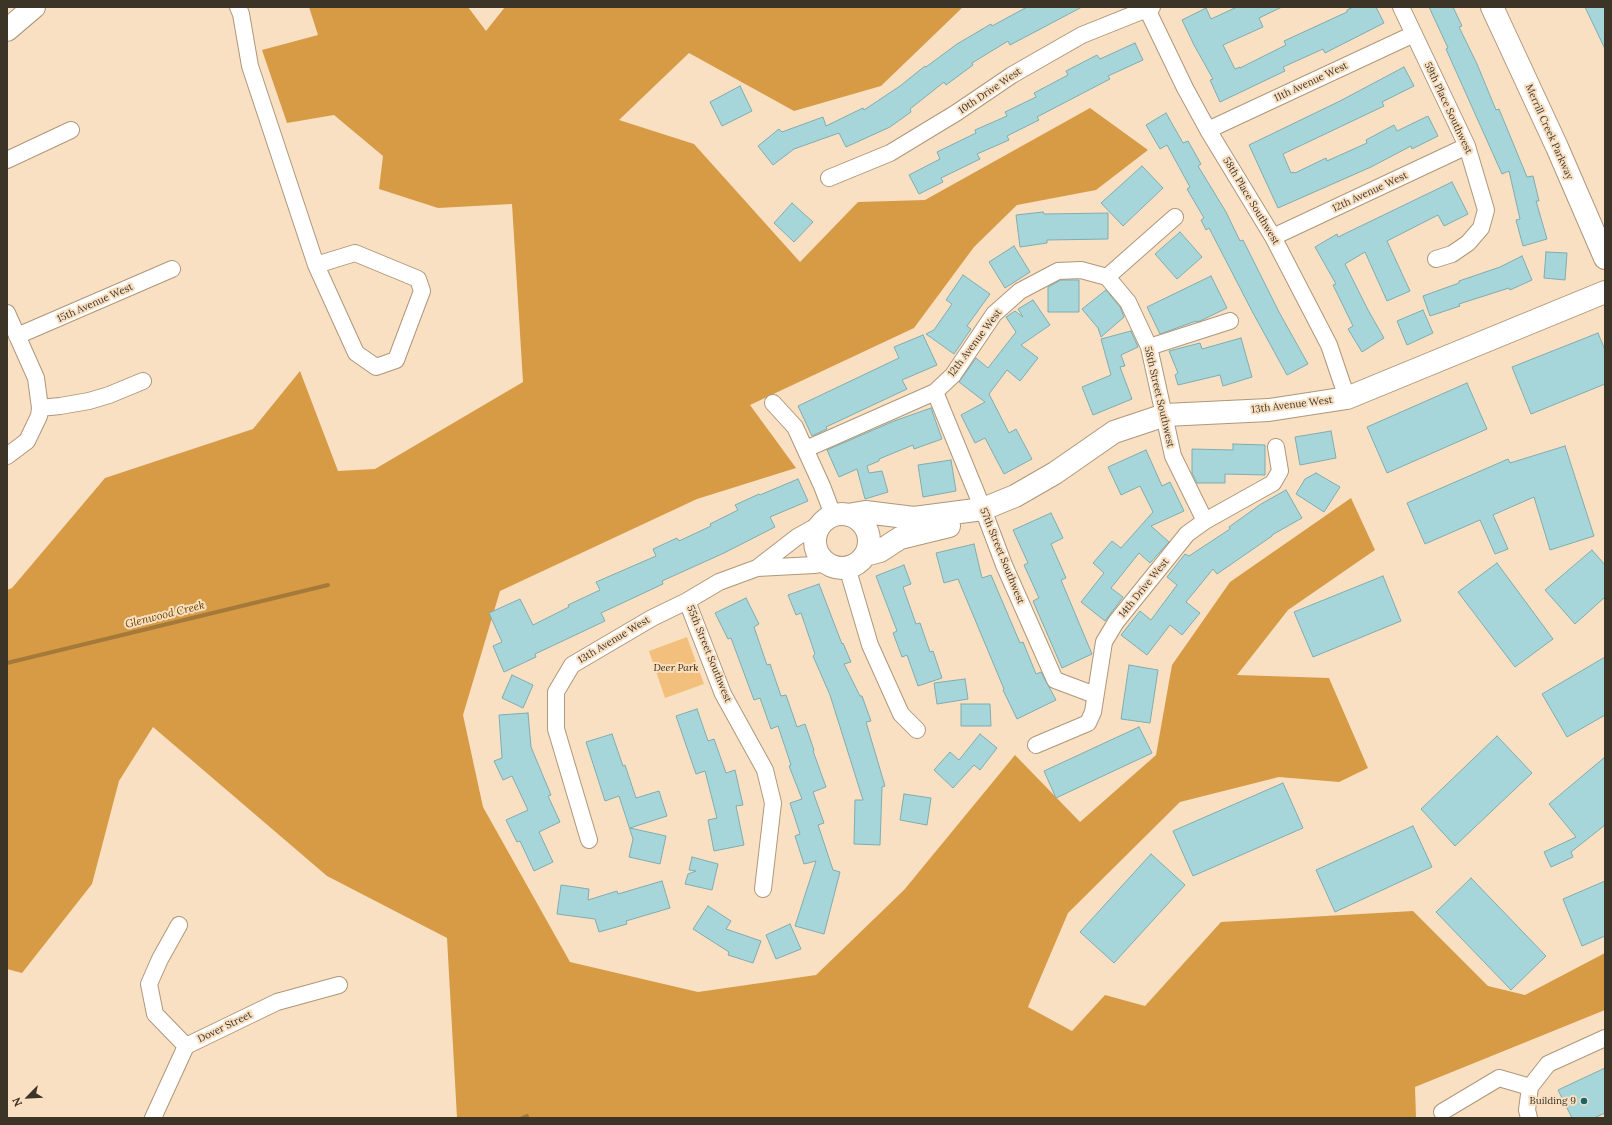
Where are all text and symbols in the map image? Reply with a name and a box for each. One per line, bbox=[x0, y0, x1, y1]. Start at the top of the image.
street label: 11th Avenue West bbox=[1272, 60, 1350, 104]
street label: 59th Place Southwest bbox=[1421, 60, 1475, 156]
street label: 10th Drive West bbox=[956, 65, 1024, 117]
street label: Merrill Creek Parkway bbox=[1523, 82, 1575, 182]
street label: 58th Place Southwest bbox=[1220, 155, 1282, 247]
street label: 12th Avenue West bbox=[1331, 169, 1409, 215]
street label: 15th Avenue West bbox=[55, 281, 135, 325]
street label: 12th Avenue West bbox=[946, 307, 1004, 379]
street label: 58th Street Southwest bbox=[1141, 345, 1177, 449]
street label: 13th Avenue West bbox=[1251, 394, 1333, 416]
street label: 57th Street Southwest bbox=[977, 506, 1027, 606]
street label: 14th Drive West bbox=[1116, 556, 1172, 620]
water label: Glenwood Creek bbox=[124, 599, 206, 631]
street label: 55th Street Southwest bbox=[684, 604, 734, 704]
street label: 13th Avenue West bbox=[576, 614, 652, 666]
park label: Deer Park bbox=[653, 662, 699, 674]
street label: Dover Street bbox=[196, 1009, 254, 1045]
north arrow bbox=[8, 1077, 48, 1117]
text: N bbox=[9, 1095, 25, 1109]
place label: Building 9 bbox=[1530, 1095, 1576, 1107]
marker: Building 9 bbox=[1579, 1096, 1589, 1106]

